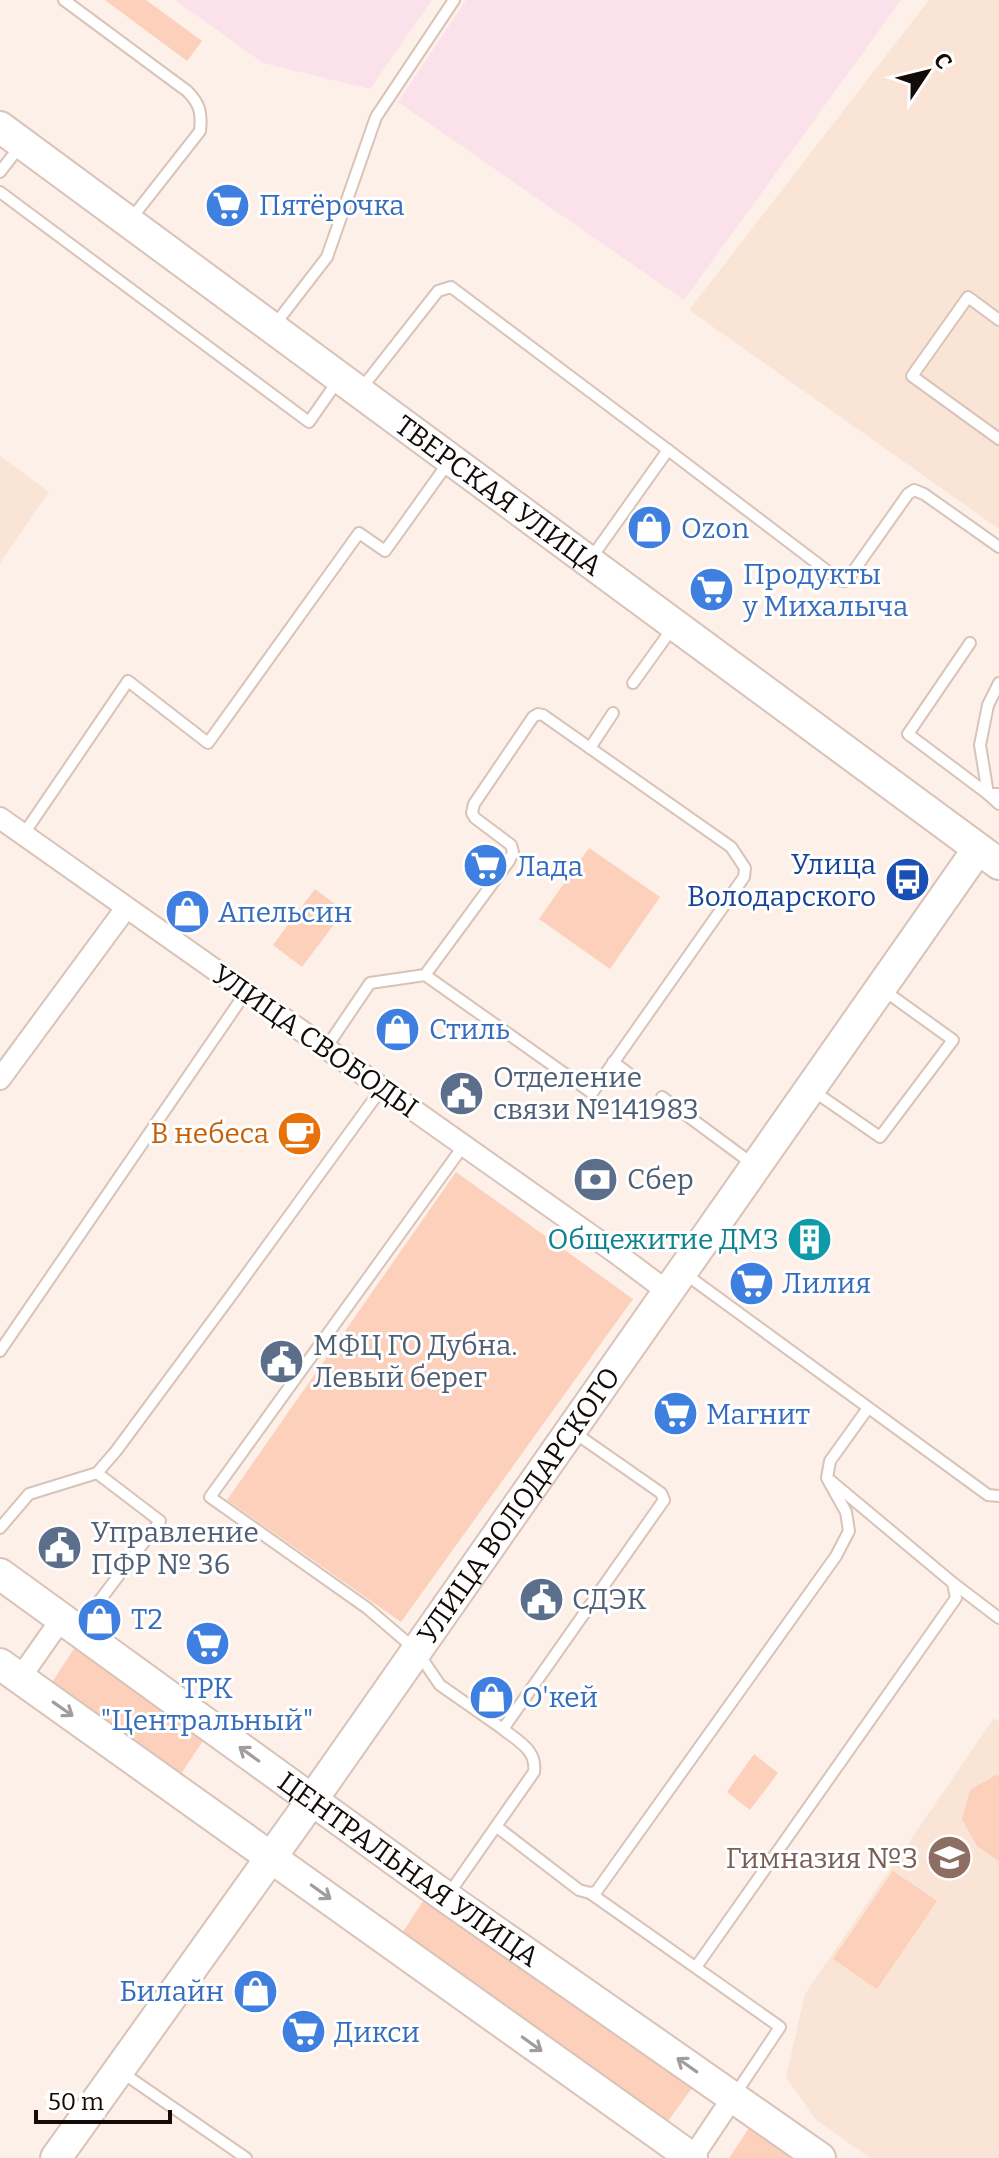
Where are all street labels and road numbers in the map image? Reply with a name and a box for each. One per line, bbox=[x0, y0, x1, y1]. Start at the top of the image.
street label: ТВЕРСКАЯ УЛИЦА bbox=[389, 408, 609, 582]
street label: УЛИЦА СВОБОДЫ bbox=[206, 958, 424, 1124]
street label: УЛИЦА ВОЛОДАРСКОГО bbox=[410, 1361, 627, 1650]
street label: ЦЕНТРАЛЬНАЯ УЛИЦА bbox=[272, 1765, 546, 1973]

